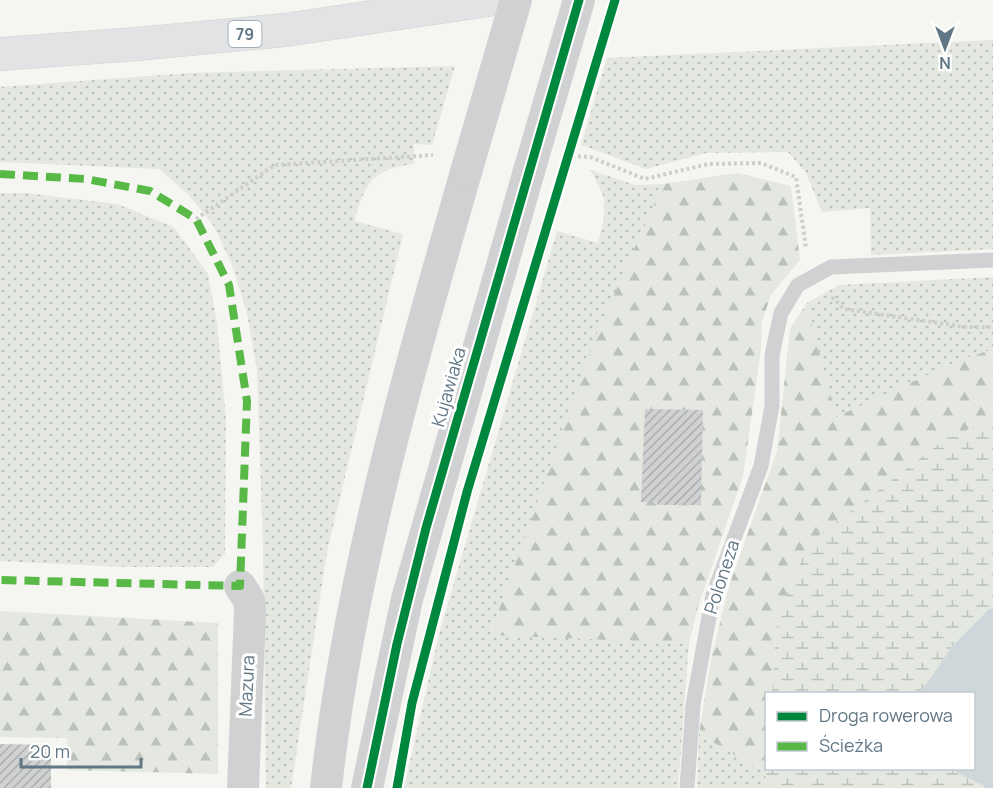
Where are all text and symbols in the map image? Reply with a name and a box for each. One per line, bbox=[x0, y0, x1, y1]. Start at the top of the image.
north arrow bbox=[915, 18, 975, 78]
road number: 79 bbox=[228, 21, 262, 47]
text: N bbox=[939, 52, 951, 74]
street label: Kujawiaka bbox=[425, 344, 471, 429]
street label: Poloneza bbox=[698, 537, 744, 617]
street label: Mazura bbox=[232, 655, 260, 717]
legend bbox=[765, 692, 975, 770]
text: Droga rowerowa bbox=[819, 703, 953, 727]
scale bar bbox=[21, 731, 141, 769]
text: Ścieżka bbox=[819, 733, 883, 757]
text: 20 m bbox=[30, 739, 70, 763]

